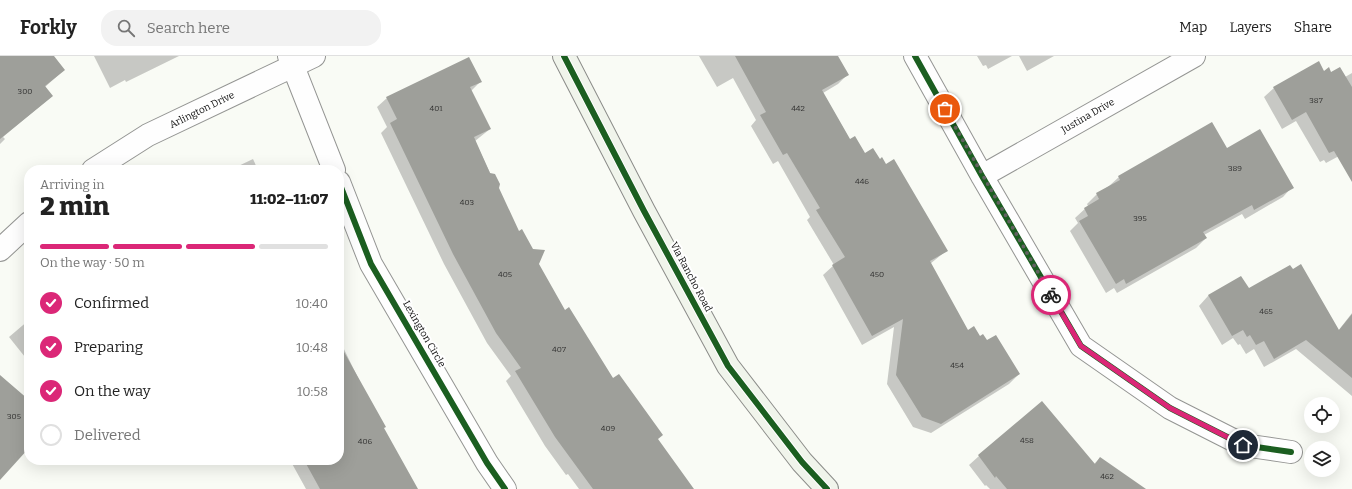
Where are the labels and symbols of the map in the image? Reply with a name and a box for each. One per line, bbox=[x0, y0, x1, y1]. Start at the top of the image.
house number: 300 bbox=[18, 87, 32, 96]
street label: Arlington Drive bbox=[167, 89, 237, 131]
pin bbox=[928, 92, 962, 126]
street label: Justina Drive bbox=[1058, 96, 1117, 137]
house number: 387 bbox=[1309, 96, 1323, 105]
house number: 401 bbox=[429, 104, 443, 113]
house number: 442 bbox=[791, 104, 805, 113]
house number: 389 bbox=[1228, 164, 1242, 173]
house number: 446 bbox=[855, 177, 869, 186]
house number: 403 bbox=[460, 198, 475, 207]
house number: 395 bbox=[1133, 214, 1147, 223]
street label: Via Rancho Road bbox=[668, 240, 715, 314]
house number: 405 bbox=[498, 270, 512, 279]
house number: 450 bbox=[870, 270, 884, 279]
courier bbox=[1031, 275, 1071, 315]
street label: Lexington Circle bbox=[400, 299, 448, 369]
house number: 465 bbox=[1259, 307, 1273, 316]
house number: 407 bbox=[552, 345, 566, 354]
house number: 454 bbox=[950, 361, 964, 370]
house number: 305 bbox=[7, 412, 21, 421]
house number: 409 bbox=[601, 424, 616, 433]
pin bbox=[1226, 428, 1260, 462]
house number: 458 bbox=[1020, 436, 1034, 445]
house number: 406 bbox=[358, 437, 373, 446]
house number: 462 bbox=[1100, 472, 1114, 481]

